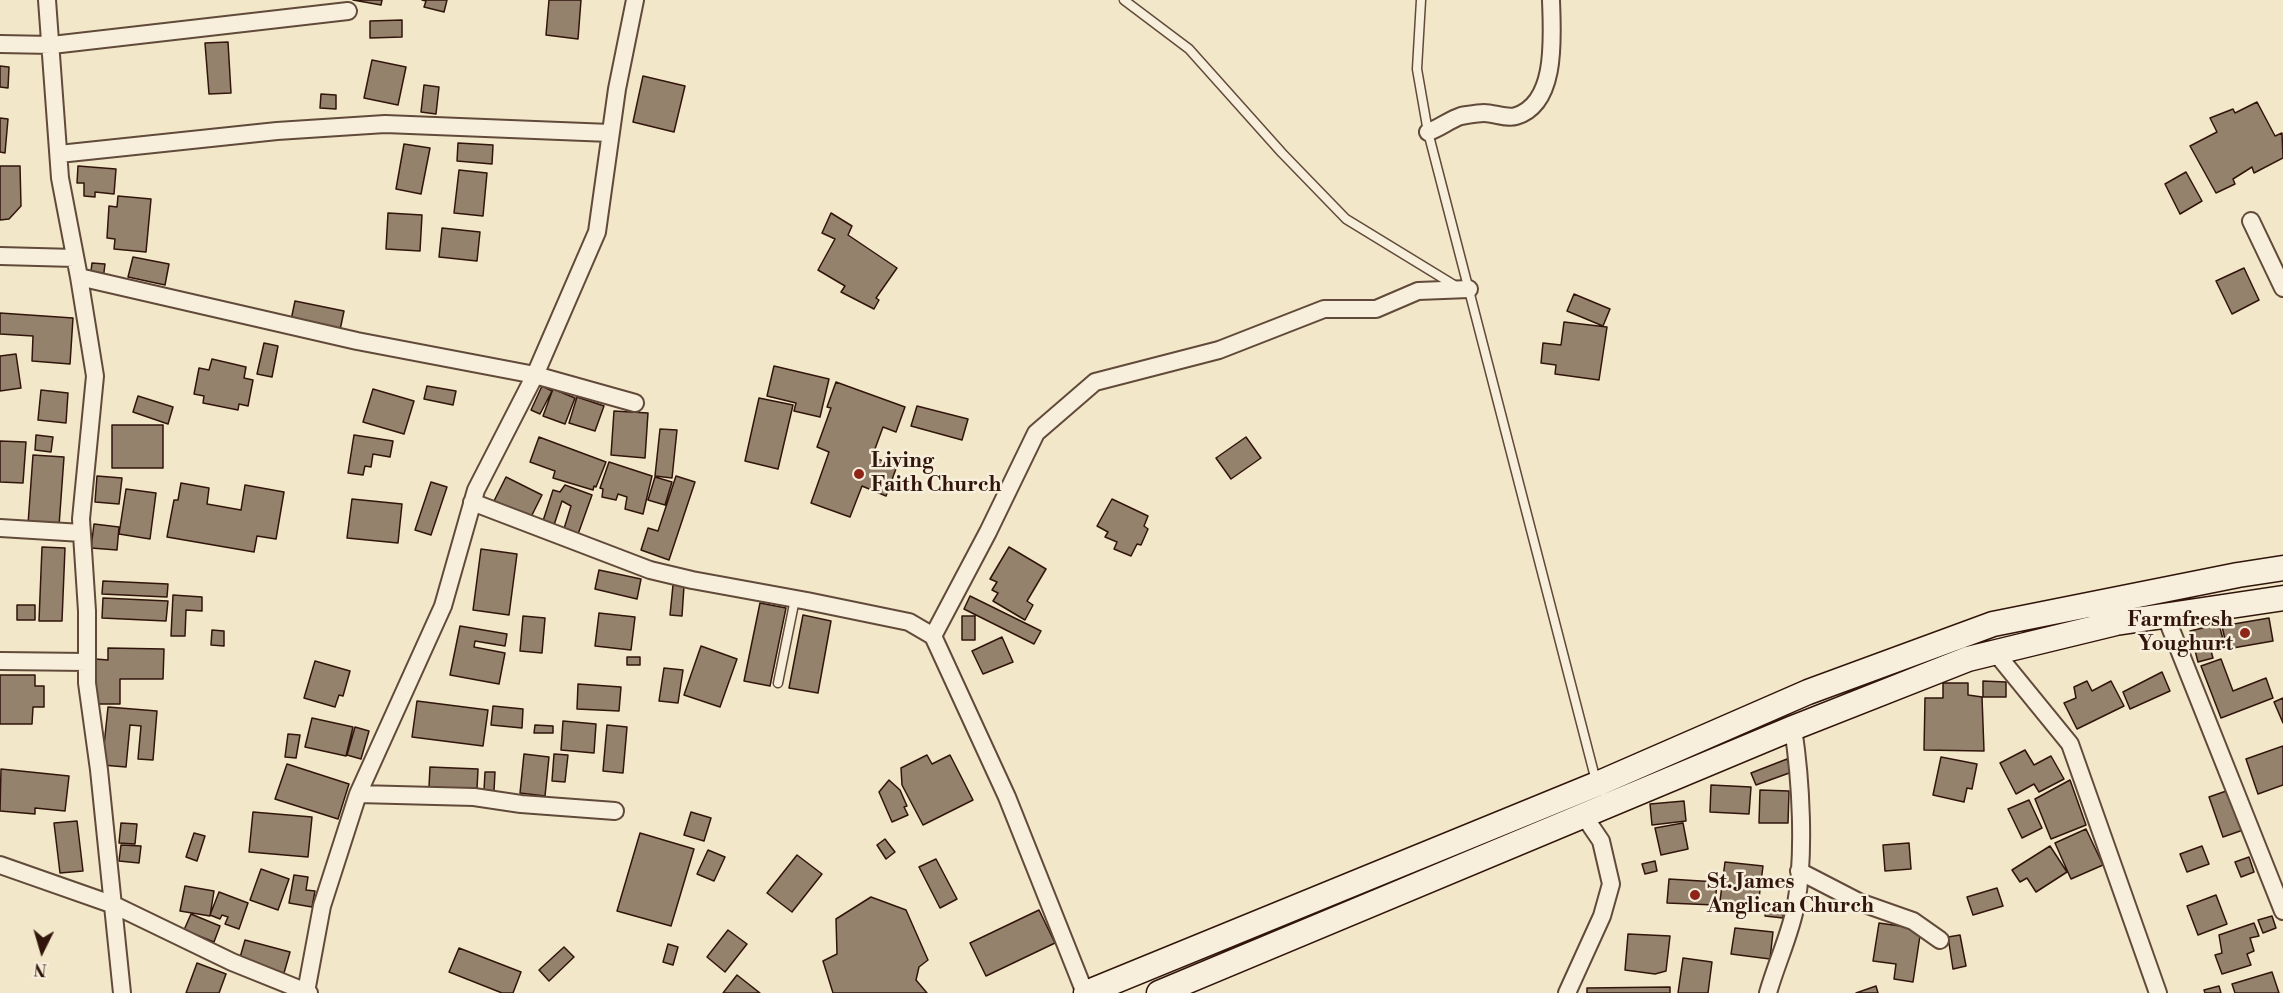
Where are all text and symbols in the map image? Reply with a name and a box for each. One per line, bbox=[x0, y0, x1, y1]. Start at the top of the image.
place label: Living Faith Church bbox=[871, 449, 1001, 499]
marker: Living Faith Church bbox=[852, 467, 866, 481]
place label: Farmfresh Youghurt bbox=[2128, 608, 2233, 658]
marker: Farmfresh Youghurt bbox=[2238, 626, 2252, 640]
place label: St. James Anglican Church bbox=[1707, 870, 1874, 920]
marker: St. James Anglican Church bbox=[1688, 888, 1702, 902]
north arrow bbox=[12, 921, 72, 981]
text: N bbox=[33, 958, 48, 979]

